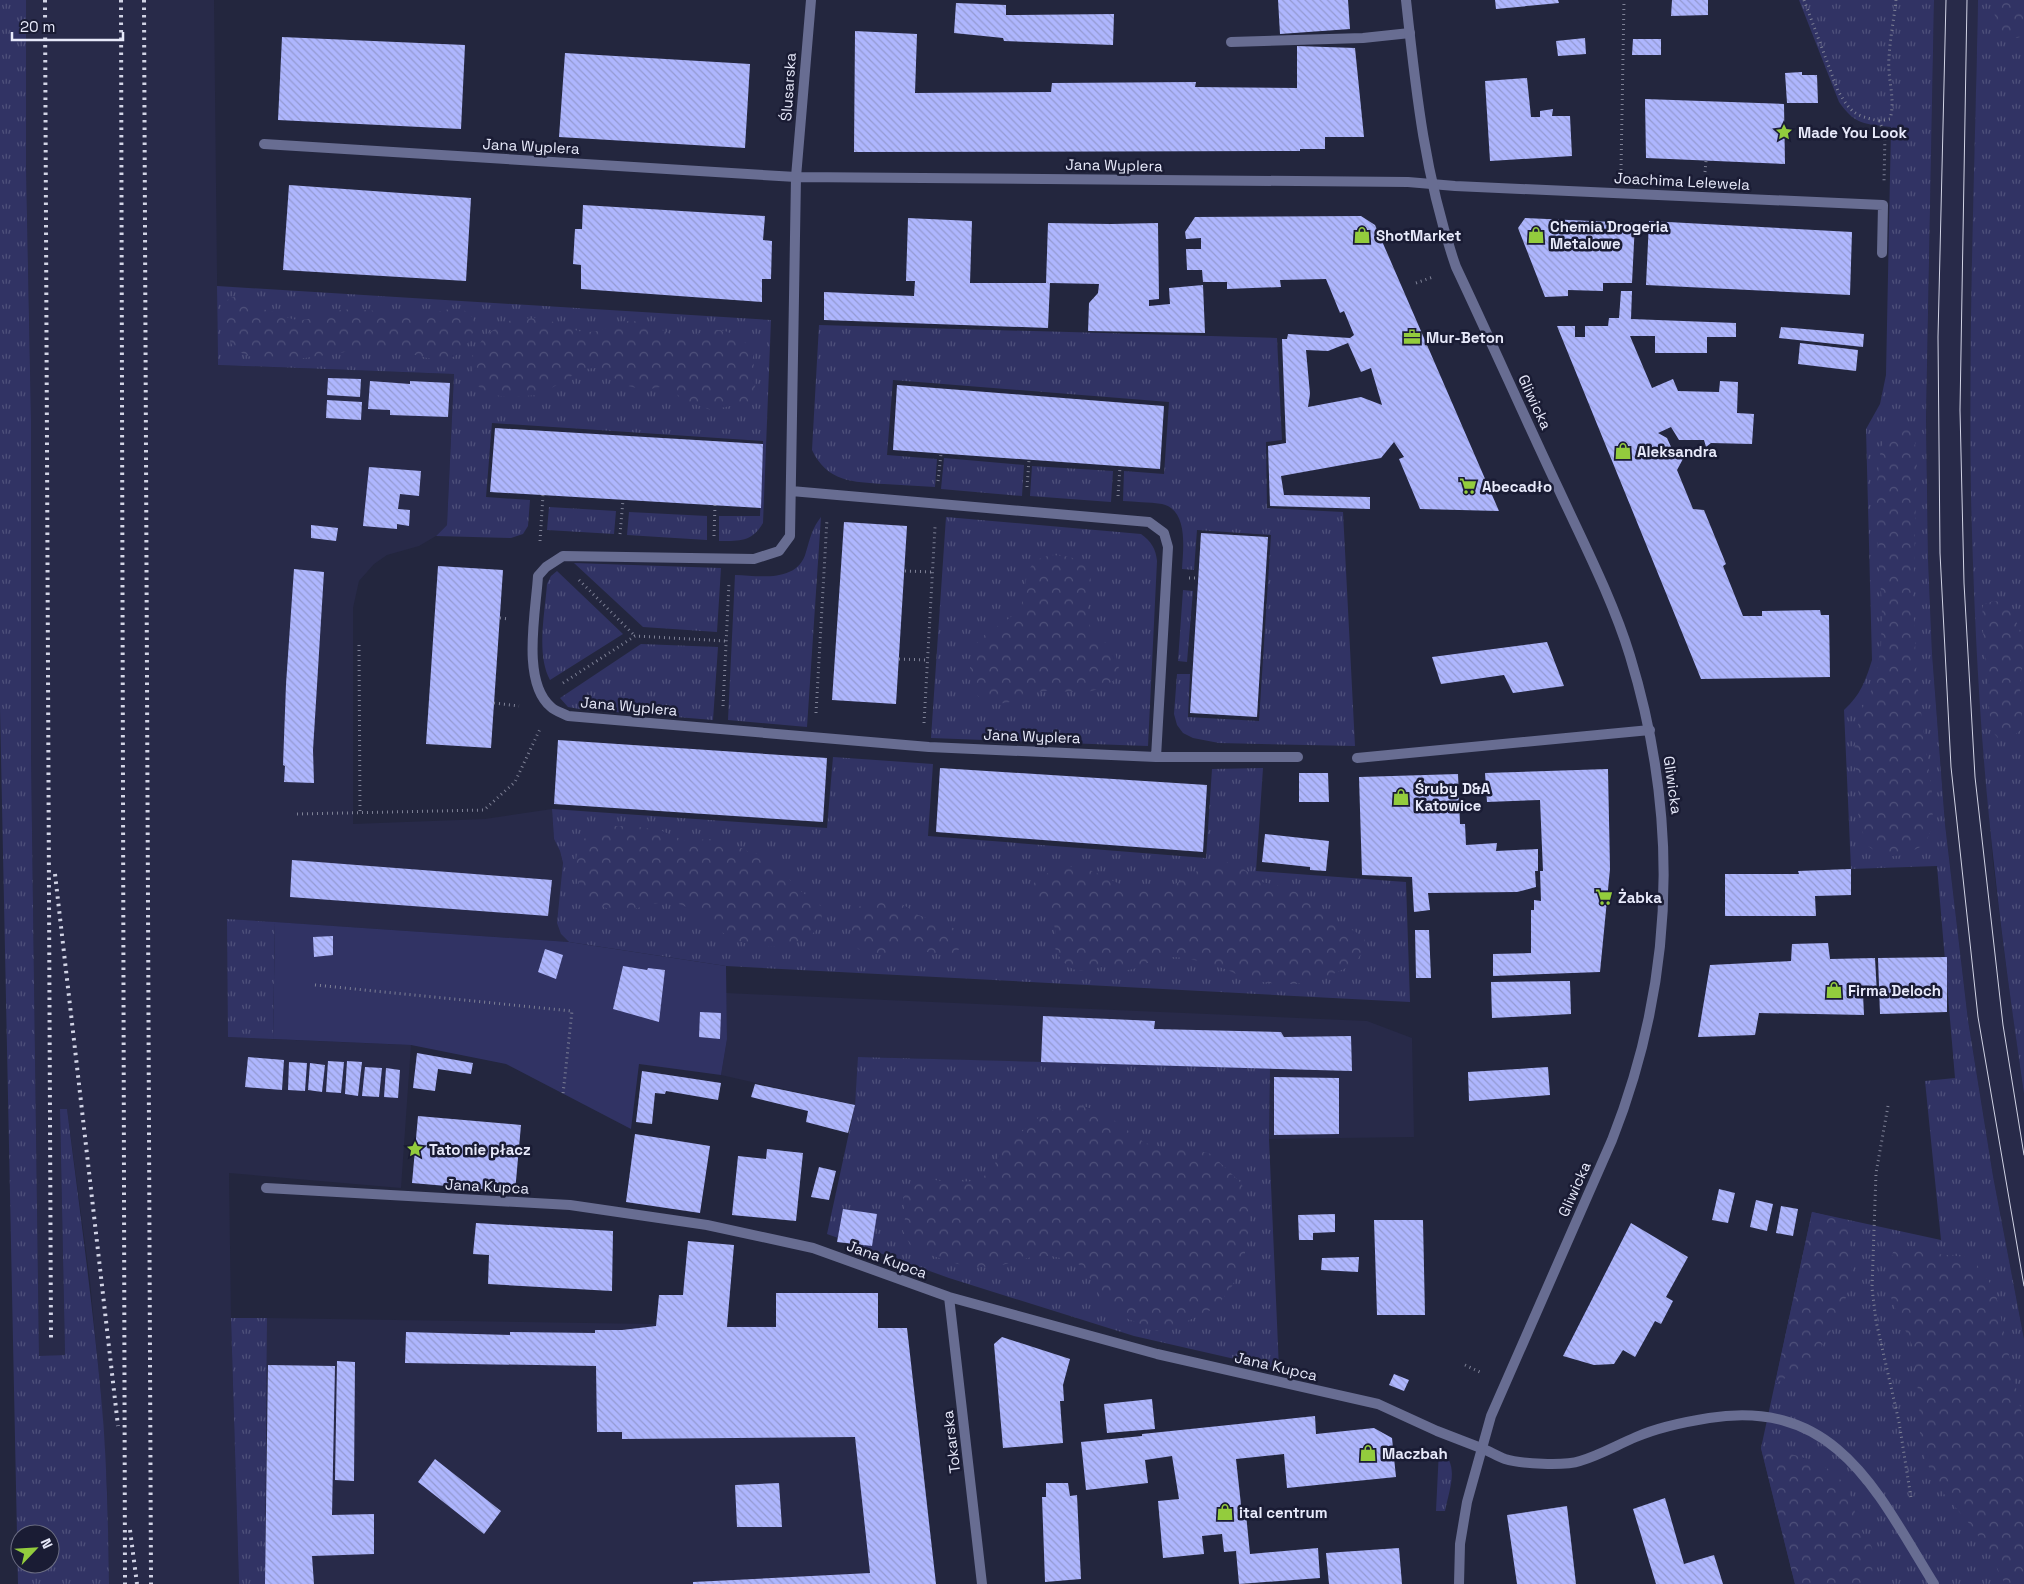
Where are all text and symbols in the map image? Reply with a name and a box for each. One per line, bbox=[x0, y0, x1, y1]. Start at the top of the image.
scale bar bbox=[12, 10, 124, 42]
text: 20 m bbox=[20, 17, 55, 36]
street label: Ślusarska bbox=[776, 52, 800, 122]
place icon: Made You Look bbox=[1774, 122, 1794, 142]
place label: Made You Look bbox=[1798, 123, 1907, 142]
street label: Jana Wyplera bbox=[482, 134, 580, 158]
street label: Jana Wyplera bbox=[1065, 155, 1163, 175]
street label: Joachima Lelewela bbox=[1614, 168, 1751, 194]
place label: Chemia Drogeria Metalowe bbox=[1550, 217, 1669, 253]
shop icon: ShotMarket bbox=[1352, 225, 1372, 245]
shop icon: Chemia Drogeria Metalowe bbox=[1526, 225, 1546, 245]
place label: ShotMarket bbox=[1376, 226, 1461, 245]
office icon: Mur-Beton bbox=[1402, 327, 1422, 347]
place label: Mur-Beton bbox=[1426, 328, 1504, 347]
street label: Gliwicka bbox=[1514, 372, 1556, 433]
shop icon: Aleksandra bbox=[1613, 441, 1633, 461]
place label: Aleksandra bbox=[1637, 442, 1717, 461]
supermarket icon: Abecadło bbox=[1458, 476, 1478, 496]
place label: Abecadło bbox=[1482, 477, 1552, 496]
street label: Jana Wyplera bbox=[580, 692, 679, 720]
street label: Jana Wyplera bbox=[983, 725, 1081, 747]
street label: Gliwicka bbox=[1660, 755, 1687, 816]
place label: Śruby D&A Katowice bbox=[1415, 779, 1491, 815]
shop icon: Śruby D&A Katowice bbox=[1391, 787, 1411, 807]
supermarket icon: Żabka bbox=[1594, 887, 1614, 907]
place label: Żabka bbox=[1618, 888, 1662, 907]
shop icon: Firma Deloch bbox=[1824, 980, 1844, 1000]
place label: Firma Deloch bbox=[1848, 981, 1941, 1000]
place icon: Tato nie płacz bbox=[405, 1139, 425, 1159]
place label: Tato nie płacz bbox=[429, 1140, 531, 1159]
street label: Gliwicka bbox=[1553, 1158, 1595, 1220]
street label: Jana Kupca bbox=[444, 1174, 530, 1198]
street label: Jana Kupca bbox=[844, 1236, 930, 1282]
street label: Jana Kupca bbox=[1233, 1347, 1320, 1385]
street label: Tokarska bbox=[938, 1409, 964, 1474]
shop icon: Maczbah bbox=[1358, 1443, 1378, 1463]
place label: Maczbah bbox=[1382, 1444, 1448, 1463]
shop icon: ital centrum bbox=[1215, 1502, 1235, 1522]
place label: ital centrum bbox=[1239, 1503, 1328, 1522]
north arrow bbox=[10, 1524, 60, 1574]
text: N bbox=[37, 1535, 57, 1552]

